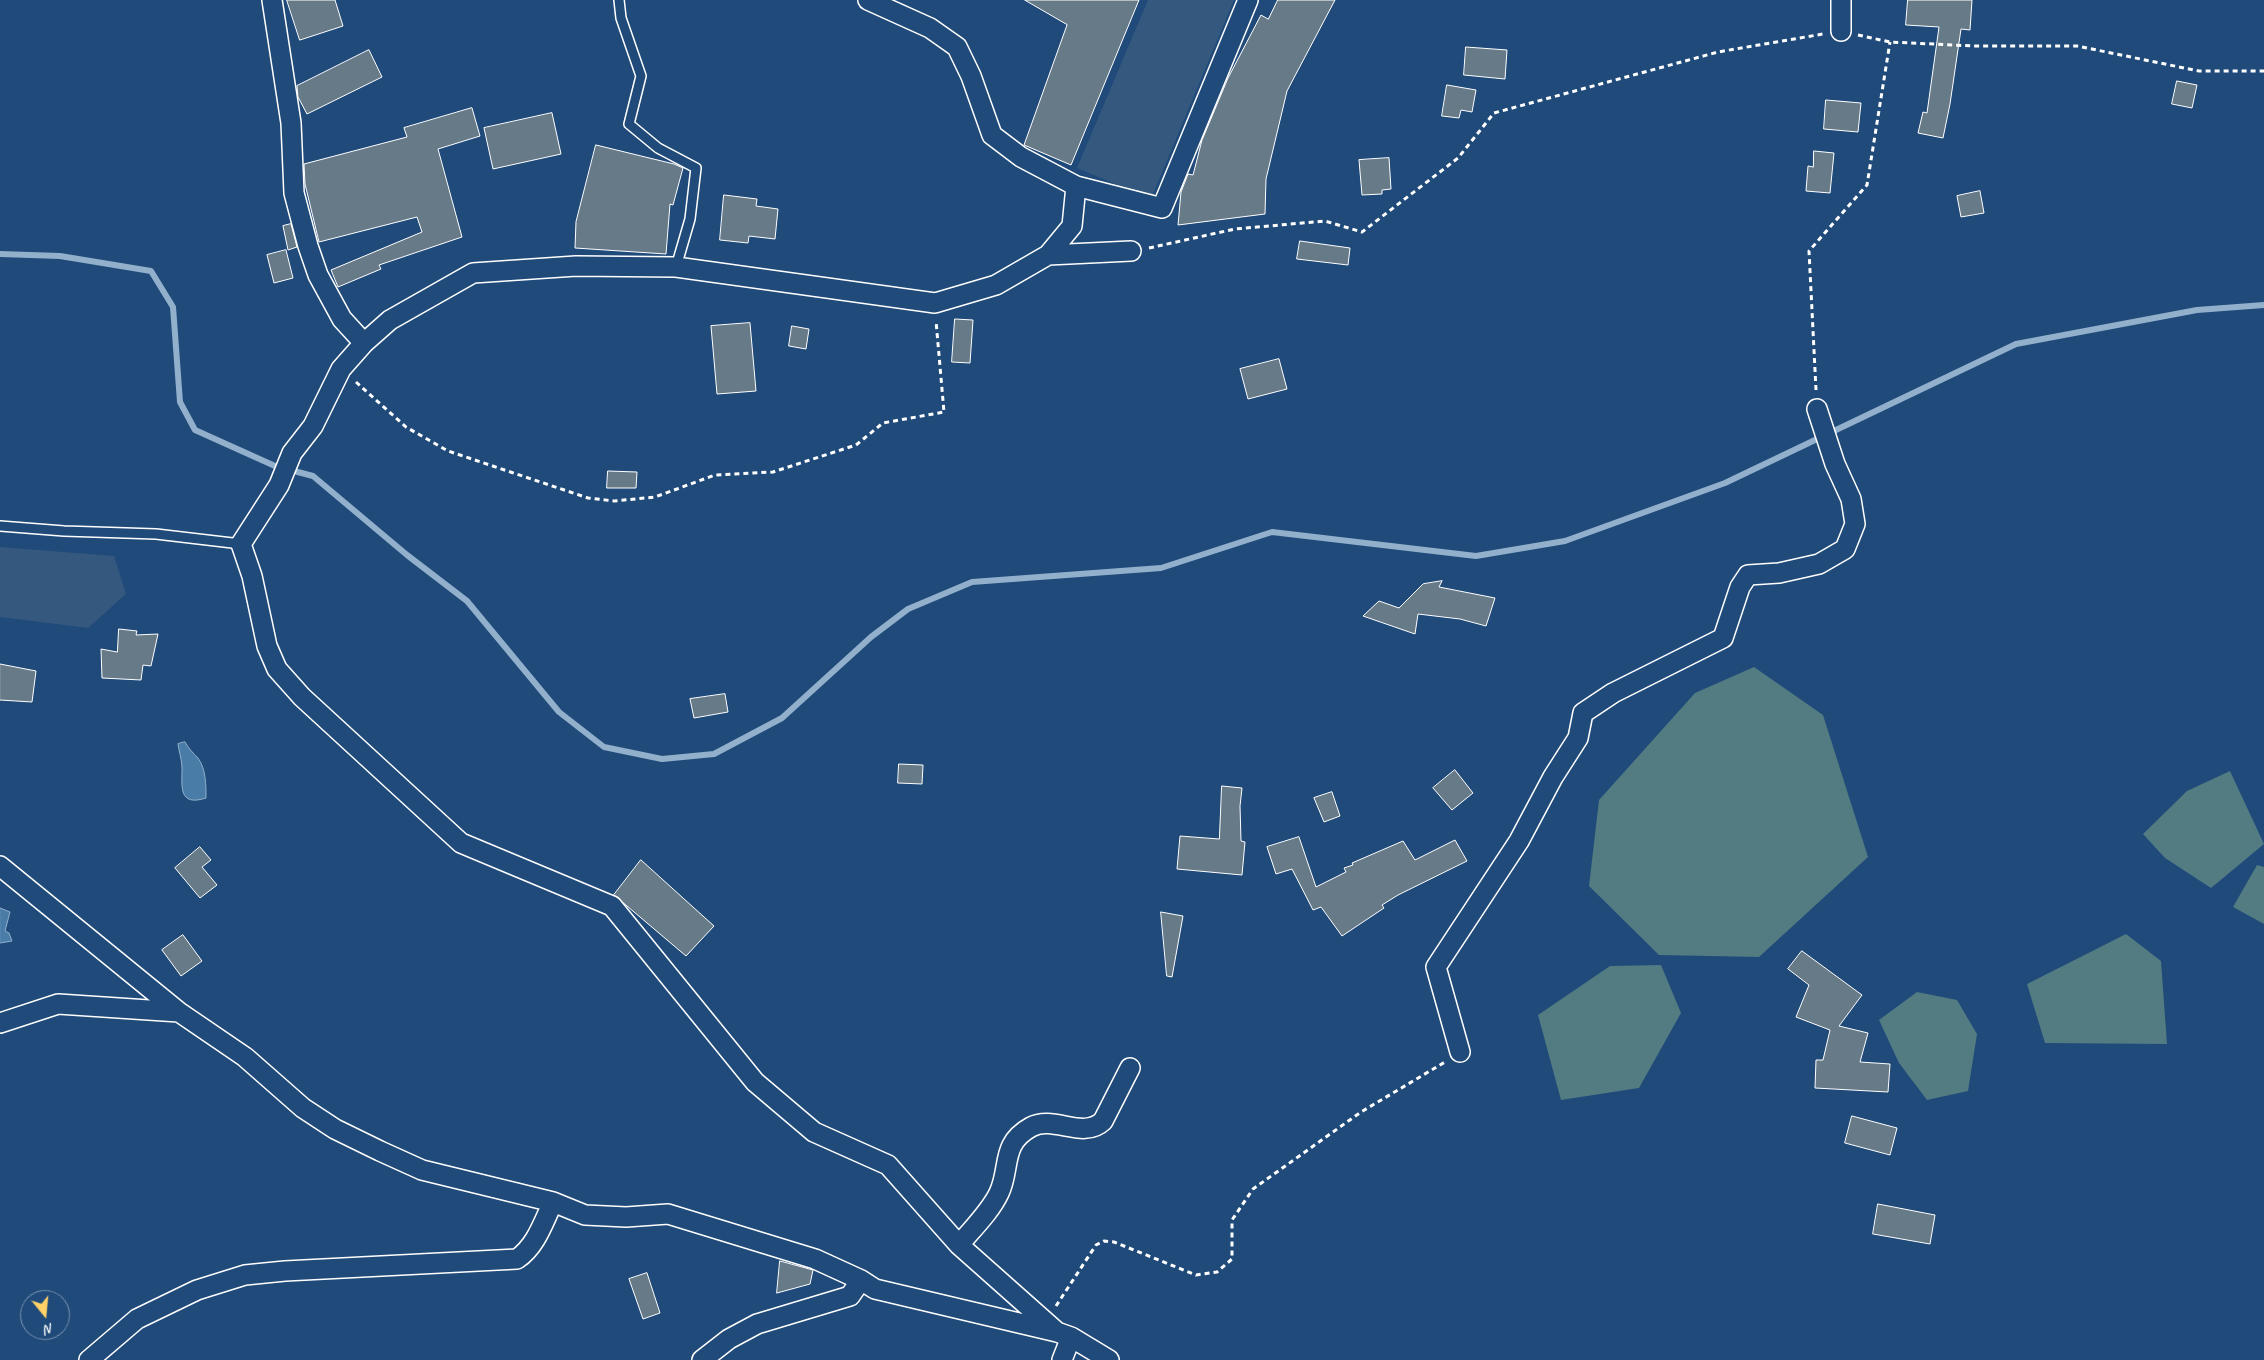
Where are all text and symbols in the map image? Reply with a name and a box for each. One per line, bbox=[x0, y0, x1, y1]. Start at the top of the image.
north arrow bbox=[20, 1290, 70, 1340]
text: N bbox=[43, 1319, 56, 1338]

